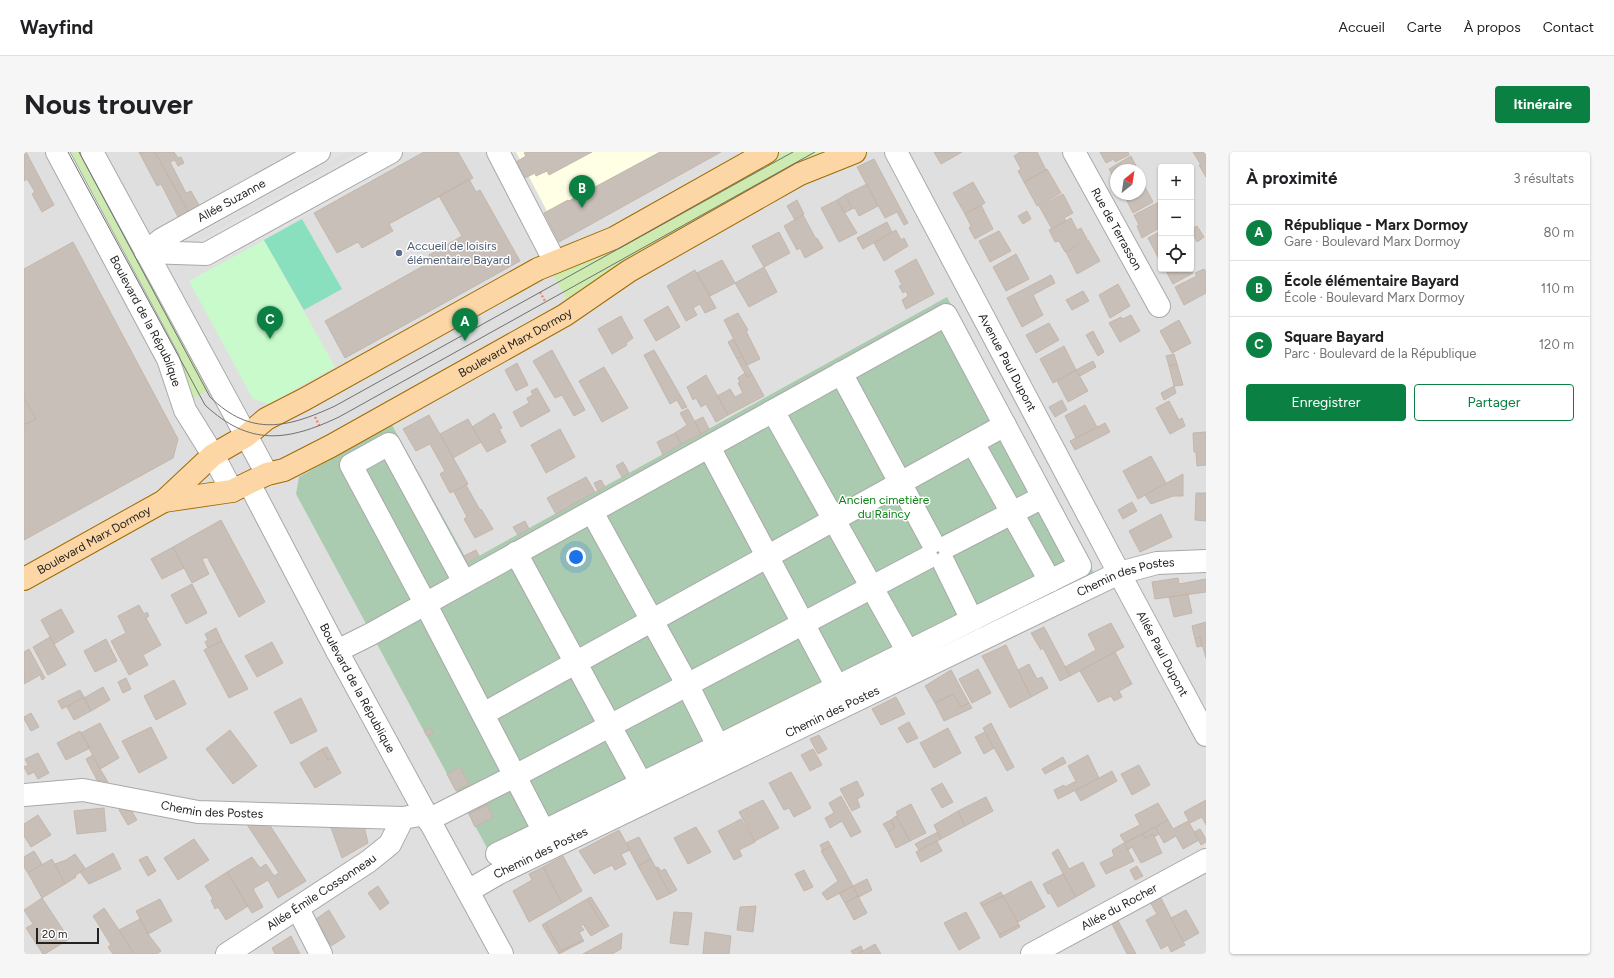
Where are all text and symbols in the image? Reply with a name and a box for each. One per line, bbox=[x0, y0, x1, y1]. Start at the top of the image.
text: Wayfind bbox=[20, 16, 93, 39]
text: Accueil bbox=[1339, 19, 1385, 36]
text: Carte bbox=[1407, 19, 1442, 36]
text: À propos bbox=[1464, 19, 1521, 36]
text: Contact bbox=[1543, 19, 1594, 36]
button: Itinéraire bbox=[1495, 86, 1590, 123]
text: Nous trouver bbox=[24, 87, 193, 121]
north arrow bbox=[1110, 164, 1146, 200]
map controls bbox=[1158, 164, 1194, 272]
button: + bbox=[1158, 164, 1194, 200]
text: À proximité bbox=[1246, 168, 1337, 188]
text: 3 résultats bbox=[1514, 171, 1574, 186]
pin: B bbox=[569, 175, 595, 208]
street label: Allée Suzanne bbox=[195, 176, 268, 225]
street label: Rue de Terrasson bbox=[1088, 185, 1145, 273]
button: − bbox=[1158, 200, 1194, 236]
text: République - Marx Dormoy bbox=[1284, 216, 1468, 234]
text: A bbox=[1254, 225, 1264, 240]
text: 80 m bbox=[1543, 225, 1574, 240]
text: Gare · Boulevard Marx Dormoy bbox=[1284, 234, 1460, 249]
button: locate bbox=[1158, 236, 1194, 272]
place label: Accueil de loisirs élémentaire Bayard bbox=[407, 239, 510, 267]
marker: Accueil de loisirs élémentaire Bayard bbox=[394, 248, 404, 258]
street label: Boulevard de la République bbox=[107, 253, 184, 389]
text: École élémentaire Bayard bbox=[1284, 272, 1459, 290]
text: B bbox=[1255, 281, 1263, 296]
text: 110 m bbox=[1541, 281, 1574, 296]
text: École · Boulevard Marx Dormoy bbox=[1284, 290, 1465, 305]
street label: Boulevard Marx Dormoy bbox=[456, 305, 575, 380]
pin: C bbox=[257, 306, 283, 339]
pin: A bbox=[452, 308, 478, 341]
street label: Avenue Paul Dupont bbox=[976, 311, 1039, 414]
text: Square Bayard bbox=[1284, 328, 1384, 346]
text: C bbox=[1254, 337, 1264, 352]
text: 120 m bbox=[1539, 337, 1574, 352]
text: Parc · Boulevard de la République bbox=[1284, 346, 1476, 361]
button: Enregistrer bbox=[1246, 384, 1406, 421]
button: Partager bbox=[1414, 384, 1574, 421]
park label: Ancien cimetière du Raincy bbox=[839, 493, 930, 521]
street label: Boulevard Marx Dormoy bbox=[35, 502, 154, 577]
your location bbox=[566, 547, 586, 567]
street label: Chemin des Postes bbox=[1075, 555, 1175, 599]
street label: Allée Paul Dupont bbox=[1134, 609, 1191, 699]
street label: Boulevard de la République bbox=[317, 621, 398, 756]
street label: Chemin des Postes bbox=[783, 683, 882, 740]
street label: Chemin des Postes bbox=[160, 798, 264, 821]
street label: Chemin des Postes bbox=[491, 824, 590, 882]
street label: Allée Émile Cossonneau bbox=[264, 851, 379, 933]
street label: Allée du Rocher bbox=[1079, 881, 1160, 933]
scale bar bbox=[36, 926, 99, 945]
text: 20 m bbox=[42, 928, 67, 941]

